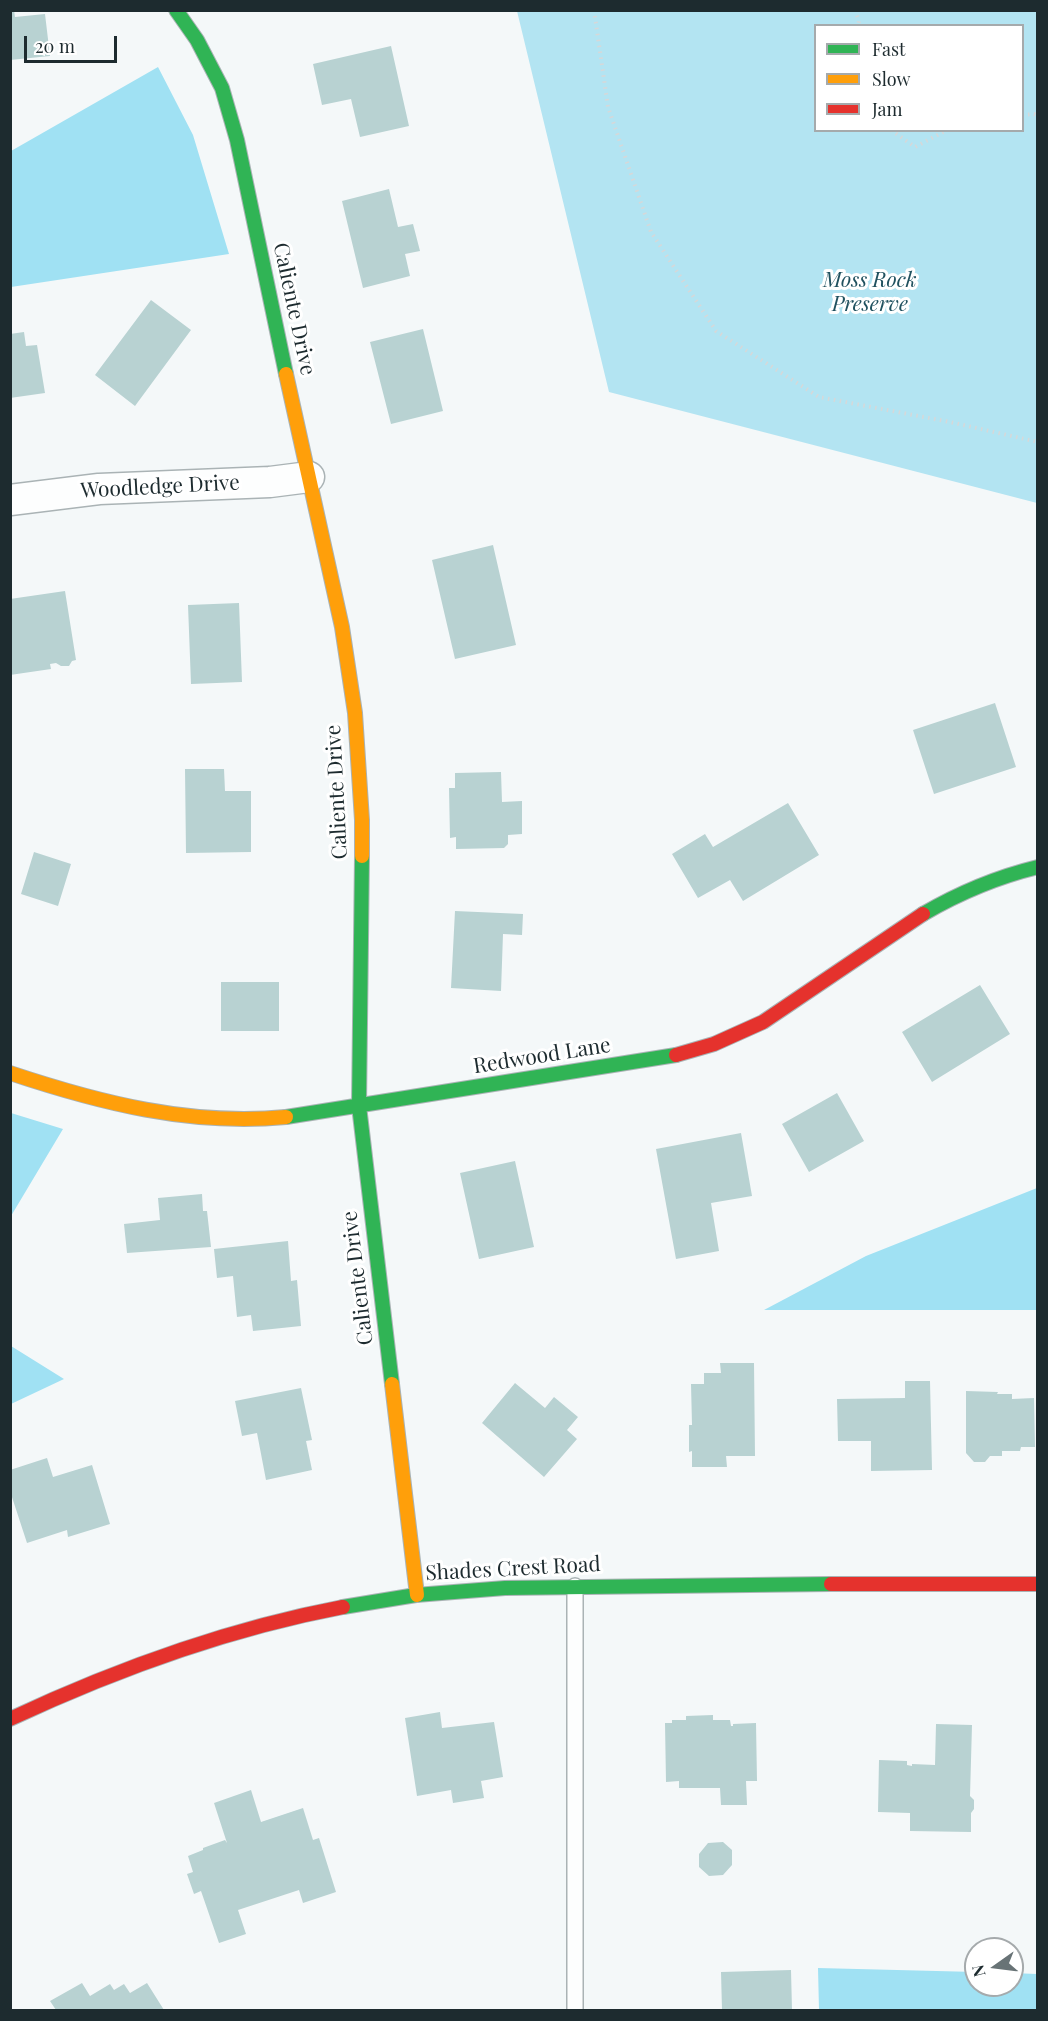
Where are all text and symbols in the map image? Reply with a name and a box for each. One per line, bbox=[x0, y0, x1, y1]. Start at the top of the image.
scale bar bbox=[27, 24, 120, 62]
legend bbox=[814, 24, 1024, 132]
text: 20 m bbox=[35, 34, 75, 58]
text: Fast bbox=[872, 37, 905, 61]
text: Slow bbox=[872, 67, 910, 91]
text: Jam bbox=[872, 97, 902, 121]
street label: Caliente Drive bbox=[268, 240, 320, 378]
park label: Moss Rock Preserve bbox=[823, 267, 917, 317]
street label: Woodledge Drive bbox=[80, 470, 240, 504]
street label: Caliente Drive bbox=[321, 724, 353, 860]
street label: Redwood Lane bbox=[471, 1033, 613, 1079]
street label: Caliente Drive bbox=[337, 1210, 379, 1346]
street label: Shades Crest Road bbox=[425, 1552, 601, 1586]
north arrow bbox=[964, 1937, 1024, 1997]
text: N bbox=[966, 1963, 990, 1979]

